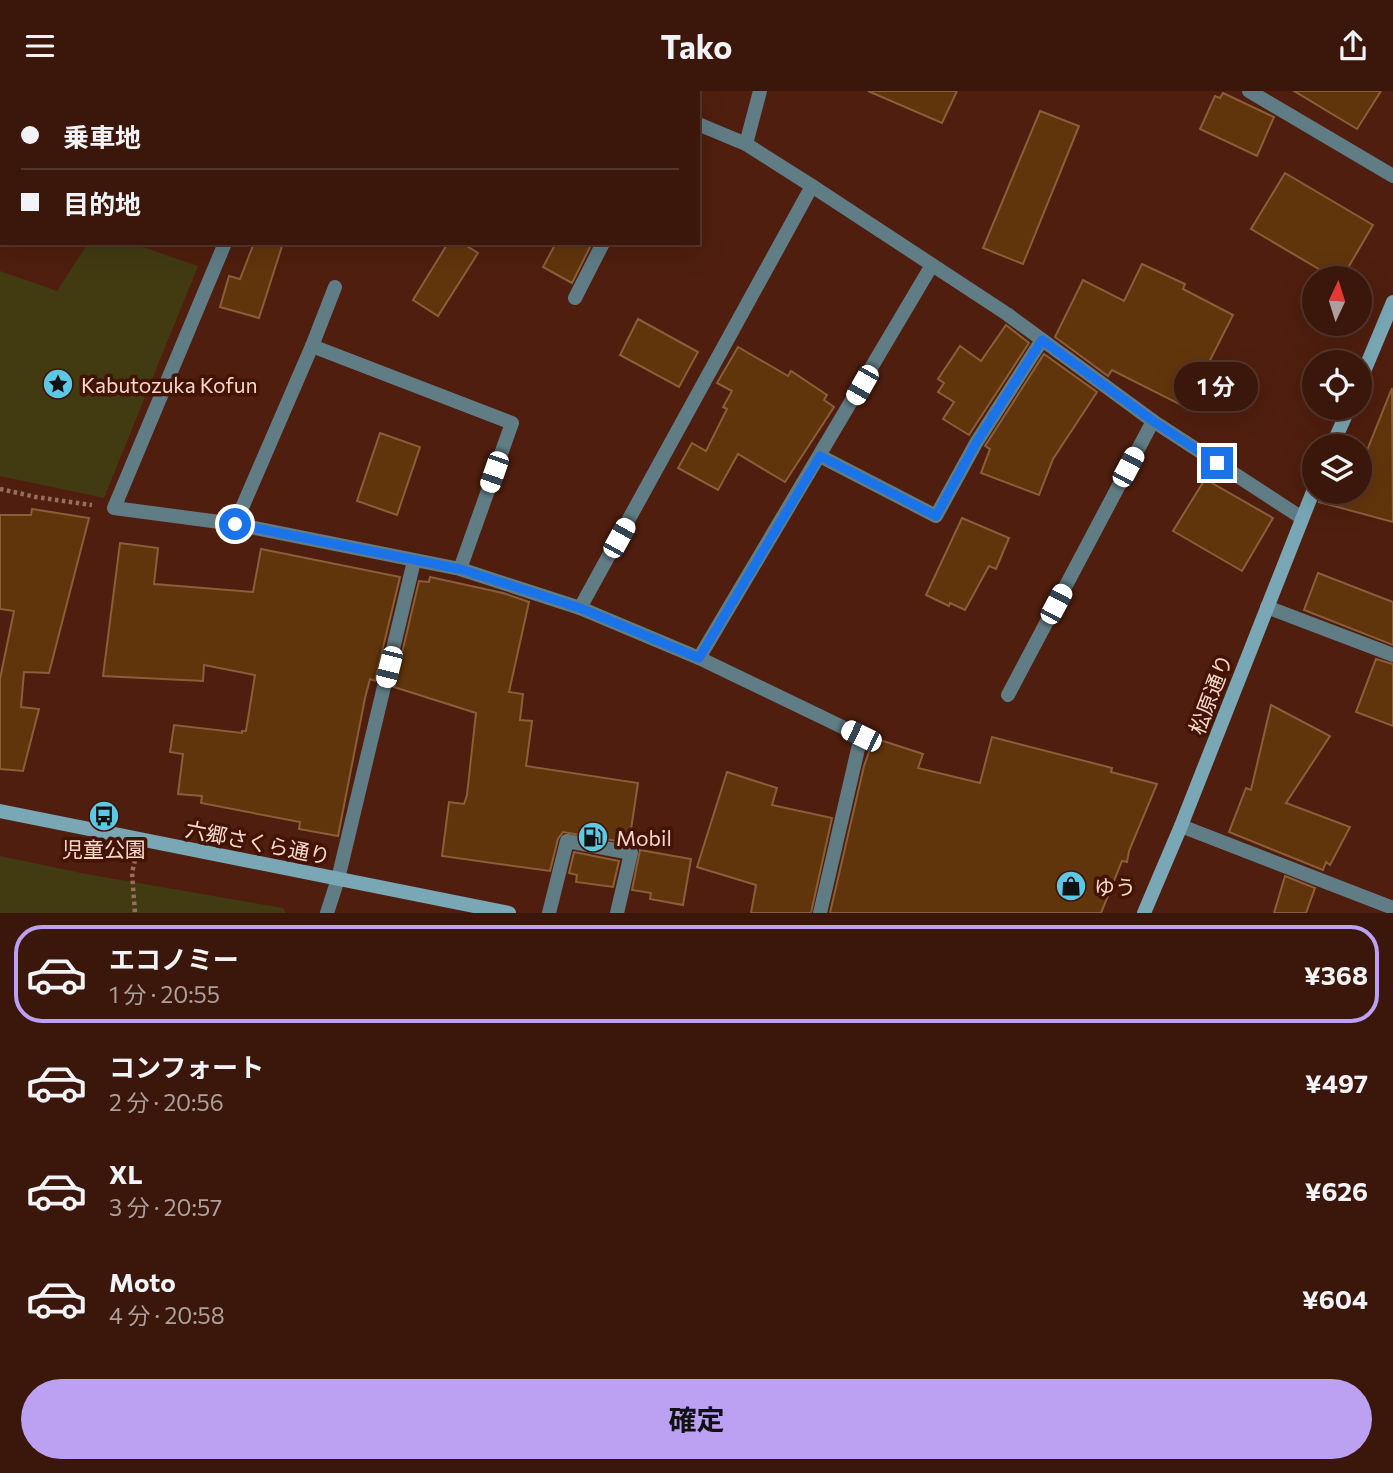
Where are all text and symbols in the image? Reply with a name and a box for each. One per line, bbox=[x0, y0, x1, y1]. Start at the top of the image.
text: Tako bbox=[661, 26, 732, 66]
icon: menu bbox=[21, 27, 59, 65]
icon: share bbox=[1334, 27, 1372, 65]
text: 乗車地 bbox=[63, 121, 141, 152]
text: 目的地 bbox=[63, 188, 141, 219]
north arrow bbox=[1302, 266, 1372, 336]
map controls bbox=[1302, 266, 1372, 504]
button: locate bbox=[1302, 350, 1372, 420]
callout: 1 分 bbox=[1175, 361, 1259, 411]
car bbox=[843, 362, 882, 408]
place icon: Kabutozuka Kofun bbox=[41, 367, 75, 401]
place label: Kabutozuka Kofun bbox=[81, 372, 258, 397]
text: 1 分 bbox=[1197, 372, 1235, 400]
button: layers bbox=[1302, 434, 1372, 504]
car bbox=[1109, 444, 1148, 490]
route end bbox=[1201, 447, 1233, 479]
car bbox=[478, 449, 511, 495]
route start bbox=[219, 508, 251, 540]
car bbox=[600, 515, 639, 561]
car bbox=[1037, 581, 1076, 627]
car bbox=[374, 644, 405, 690]
street label: 松原通り bbox=[1183, 650, 1237, 738]
car bbox=[838, 717, 885, 755]
bus stop icon: 児童公園 bbox=[87, 799, 121, 833]
street label: 六郷さくら通り bbox=[183, 816, 333, 868]
fuel station icon: Mobil bbox=[576, 820, 610, 854]
place label: Mobil bbox=[616, 825, 672, 850]
place label: 児童公園 bbox=[62, 836, 146, 861]
shop icon: ゆう bbox=[1054, 869, 1088, 903]
place label: ゆう bbox=[1094, 874, 1136, 899]
icon: car bbox=[25, 943, 88, 1006]
text: エコノミー bbox=[109, 943, 239, 974]
text: ¥368 bbox=[1304, 959, 1368, 990]
text: 1 分 · 20:55 bbox=[109, 980, 220, 1008]
icon: car bbox=[25, 1051, 88, 1114]
text: コンフォート bbox=[109, 1051, 264, 1082]
text: ¥497 bbox=[1305, 1067, 1368, 1098]
text: 2 分 · 20:56 bbox=[109, 1088, 224, 1116]
text: XL bbox=[109, 1158, 143, 1189]
icon: car bbox=[25, 1159, 88, 1222]
text: ¥626 bbox=[1305, 1175, 1368, 1206]
text: 3 分 · 20:57 bbox=[109, 1193, 222, 1221]
text: Moto bbox=[109, 1266, 176, 1297]
icon: car bbox=[25, 1267, 88, 1330]
text: ¥604 bbox=[1302, 1283, 1368, 1314]
text: 4 分 · 20:58 bbox=[109, 1301, 225, 1329]
button: 確定 bbox=[21, 1379, 1372, 1459]

